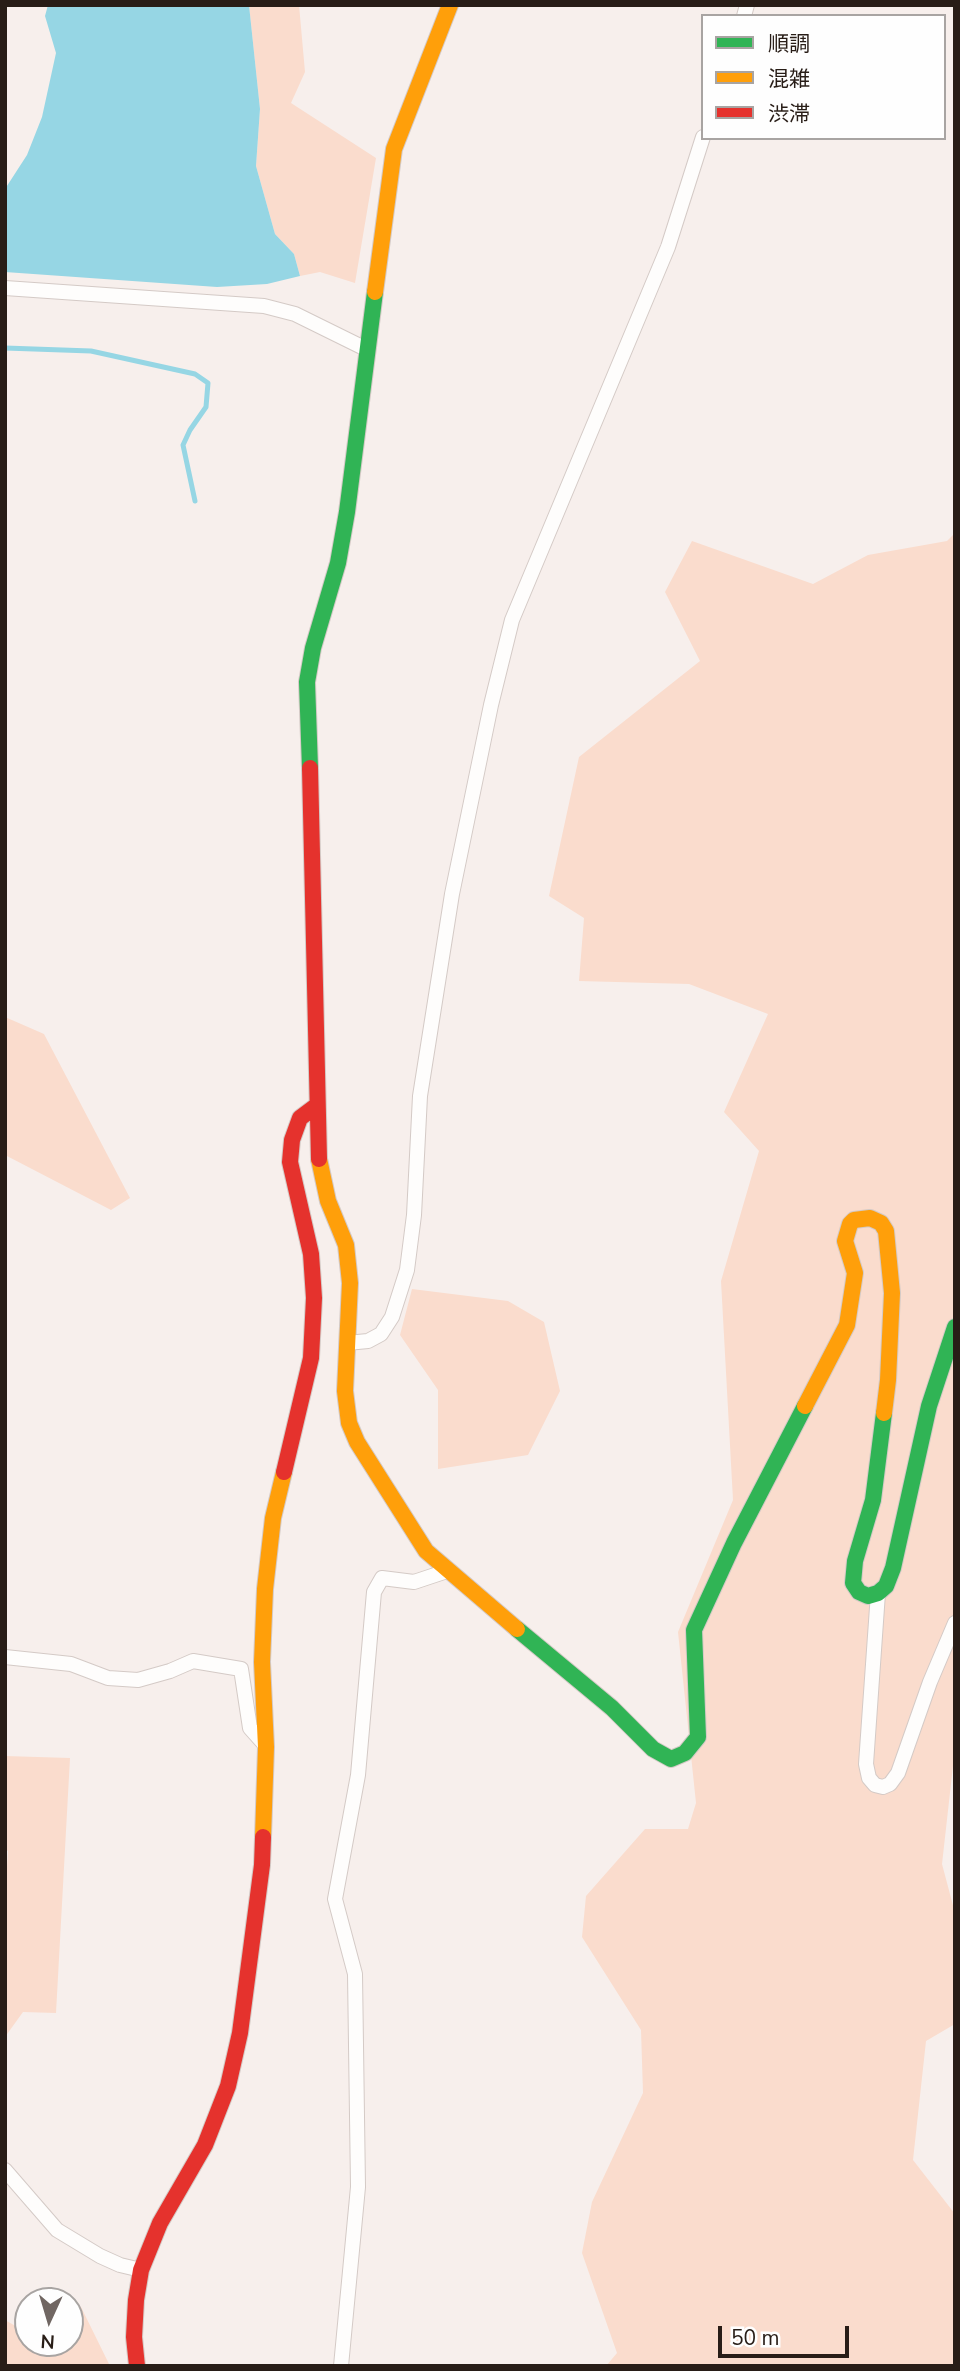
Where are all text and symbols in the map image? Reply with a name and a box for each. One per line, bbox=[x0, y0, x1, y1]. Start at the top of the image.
legend bbox=[701, 14, 946, 140]
text: 順調 bbox=[768, 30, 810, 58]
text: 混雑 bbox=[768, 65, 810, 93]
text: 渋滞 bbox=[768, 100, 810, 128]
north arrow bbox=[14, 2287, 84, 2357]
scale bar bbox=[722, 2312, 853, 2356]
text: 50 m bbox=[731, 2324, 780, 2352]
text: N bbox=[40, 2327, 56, 2354]

